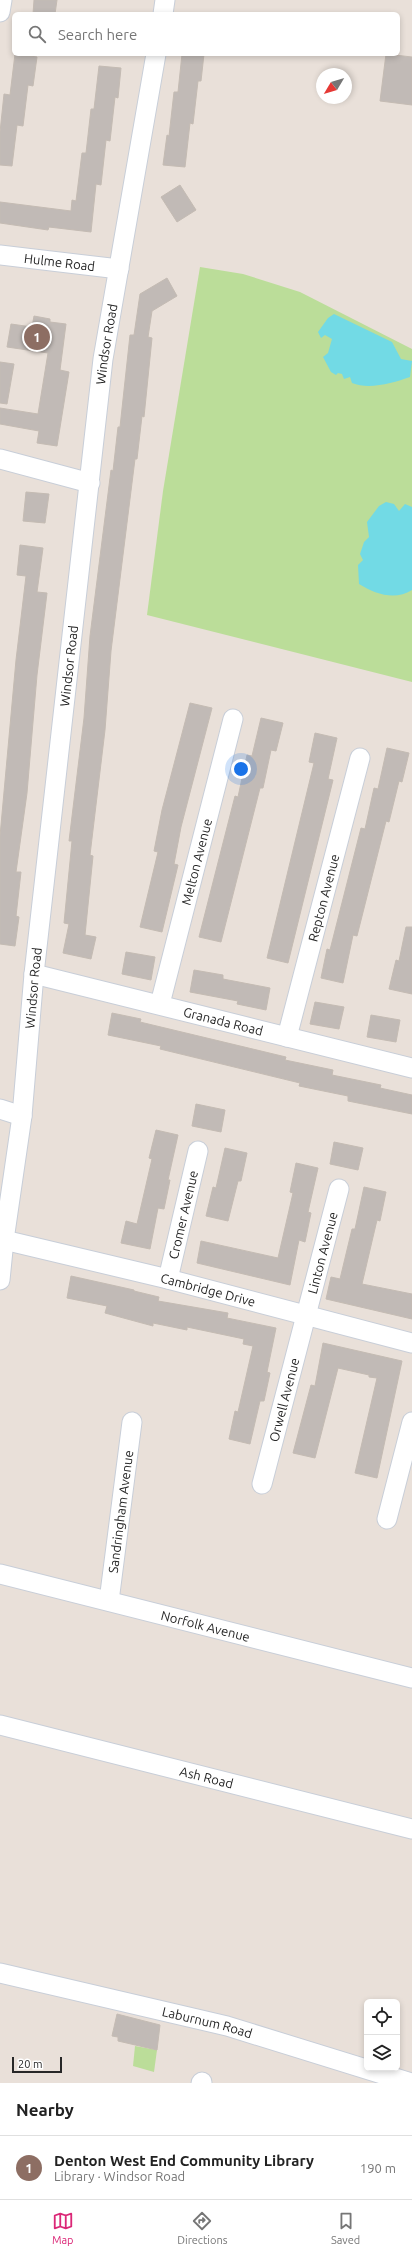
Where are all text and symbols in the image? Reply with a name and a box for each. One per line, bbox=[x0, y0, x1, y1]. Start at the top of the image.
search box bbox=[12, 12, 400, 56]
icon: search bbox=[26, 23, 48, 45]
text: Search here bbox=[58, 26, 137, 43]
north arrow bbox=[316, 68, 352, 104]
street label: Hulme Road bbox=[23, 251, 96, 273]
street label: Windsor Road bbox=[93, 303, 119, 385]
pin: 1 bbox=[24, 322, 50, 352]
street label: Windsor Road bbox=[57, 625, 80, 707]
your location bbox=[231, 759, 251, 779]
street label: Melton Avenue bbox=[179, 817, 214, 906]
street label: Repton Avenue bbox=[305, 852, 342, 943]
street label: Windsor Road bbox=[22, 947, 44, 1029]
street label: Granada Road bbox=[182, 1004, 265, 1038]
street label: Cromer Avenue bbox=[166, 1169, 200, 1261]
street label: Linton Avenue bbox=[305, 1210, 340, 1295]
street label: Cambridge Drive bbox=[159, 1270, 257, 1309]
street label: Orwell Avenue bbox=[266, 1356, 302, 1443]
street label: Sandringham Avenue bbox=[106, 1449, 135, 1574]
street label: Norfolk Avenue bbox=[160, 1608, 251, 1644]
street label: Ash Road bbox=[178, 1764, 235, 1791]
map controls bbox=[364, 1999, 400, 2071]
button: locate bbox=[364, 1999, 400, 2035]
street label: Laburnum Road bbox=[161, 2004, 254, 2040]
button: layers bbox=[364, 2035, 400, 2071]
scale bar bbox=[12, 2055, 62, 2074]
text: 20 m bbox=[18, 2058, 42, 2070]
text: Nearby bbox=[16, 2100, 74, 2119]
text: Denton West End Community Library bbox=[54, 2152, 314, 2169]
text: 1 bbox=[25, 2161, 33, 2175]
text: 190 m bbox=[360, 2161, 396, 2175]
text: Library · Windsor Road bbox=[54, 2169, 185, 2183]
tab: Map bbox=[52, 2210, 74, 2246]
tab: Directions bbox=[177, 2210, 227, 2246]
tab: Saved bbox=[331, 2210, 360, 2246]

